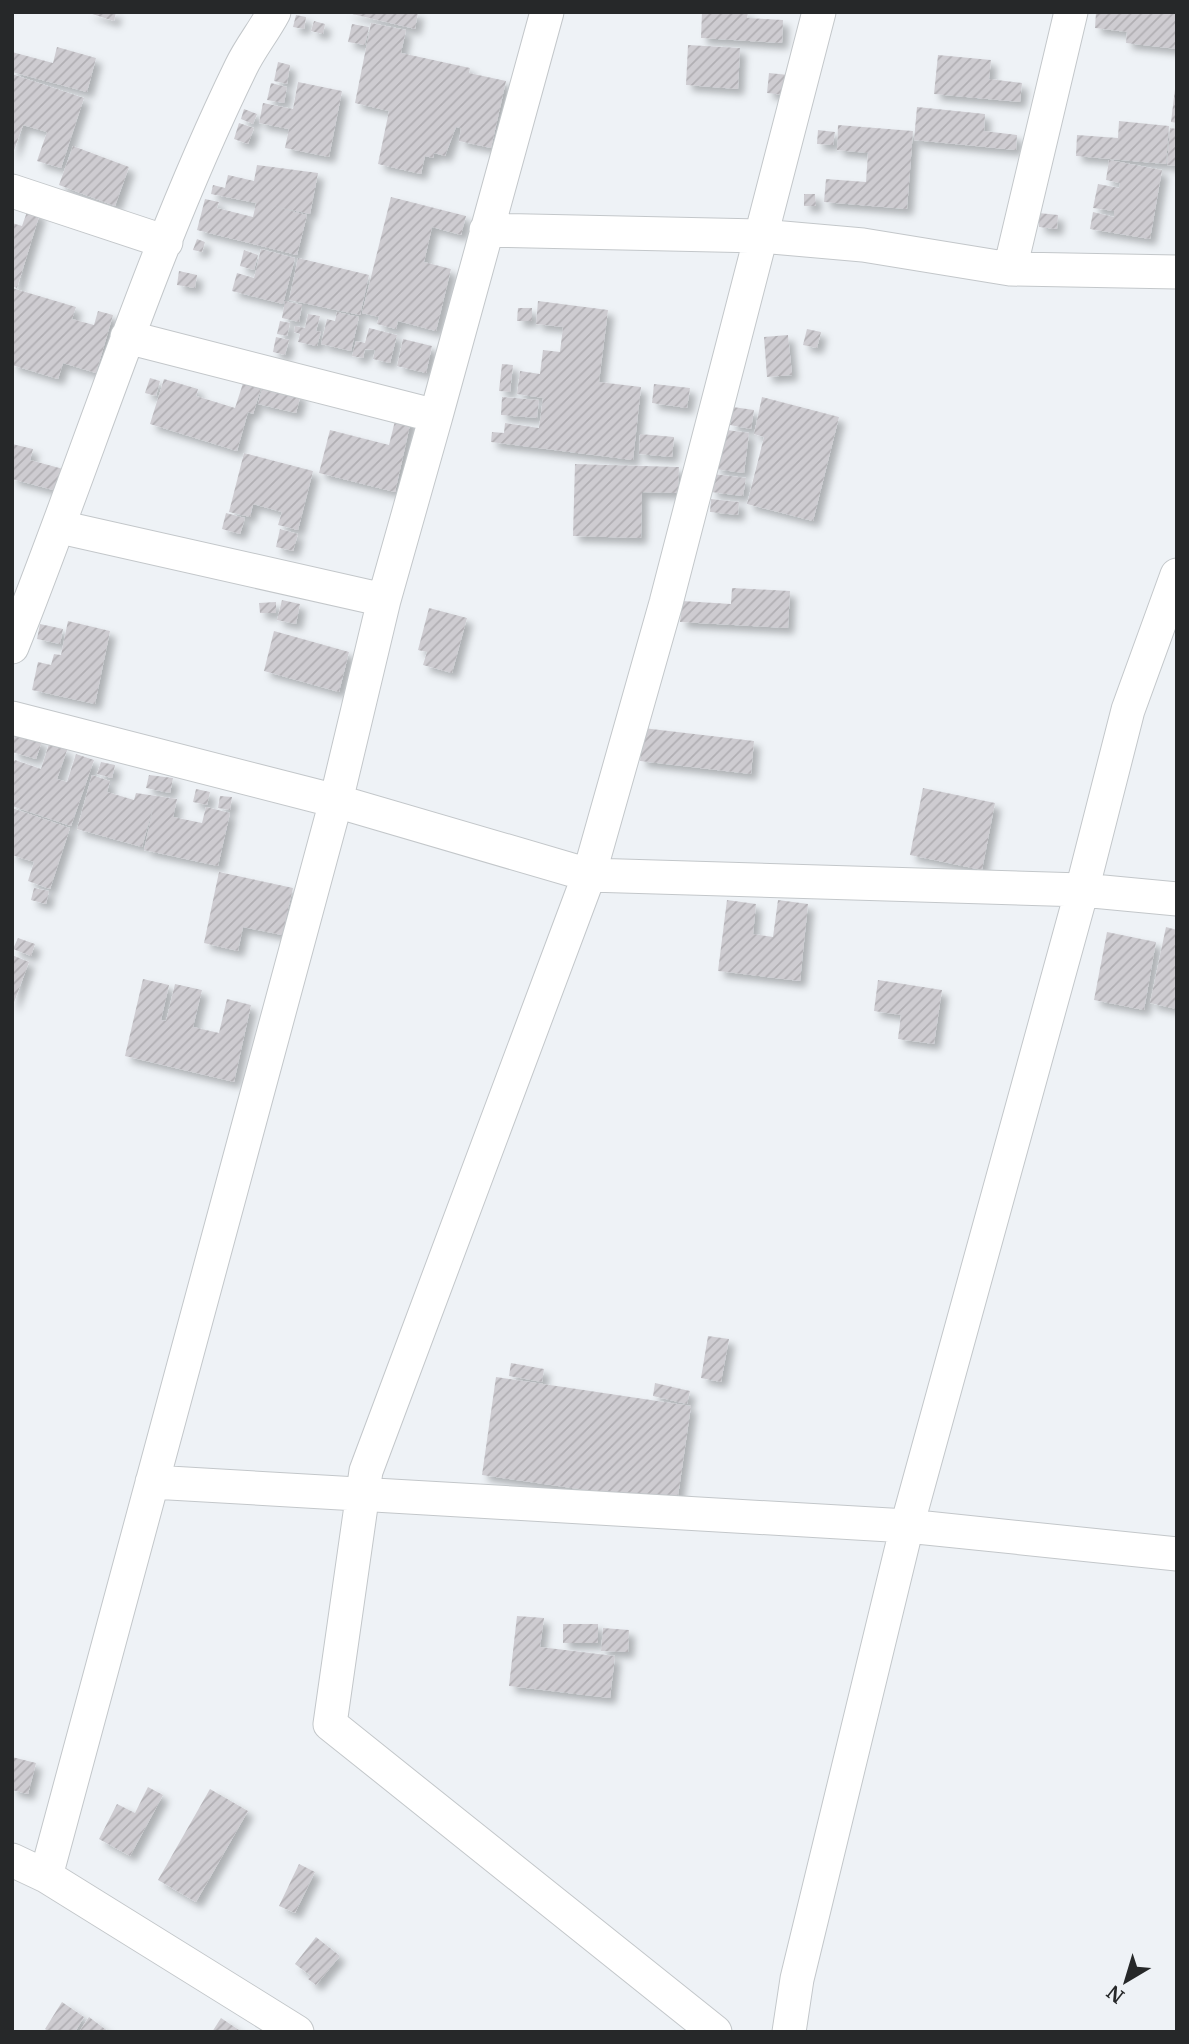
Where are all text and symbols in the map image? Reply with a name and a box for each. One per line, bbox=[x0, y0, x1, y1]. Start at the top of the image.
north arrow bbox=[1091, 1946, 1161, 2016]
text: N bbox=[1102, 1980, 1129, 2008]

